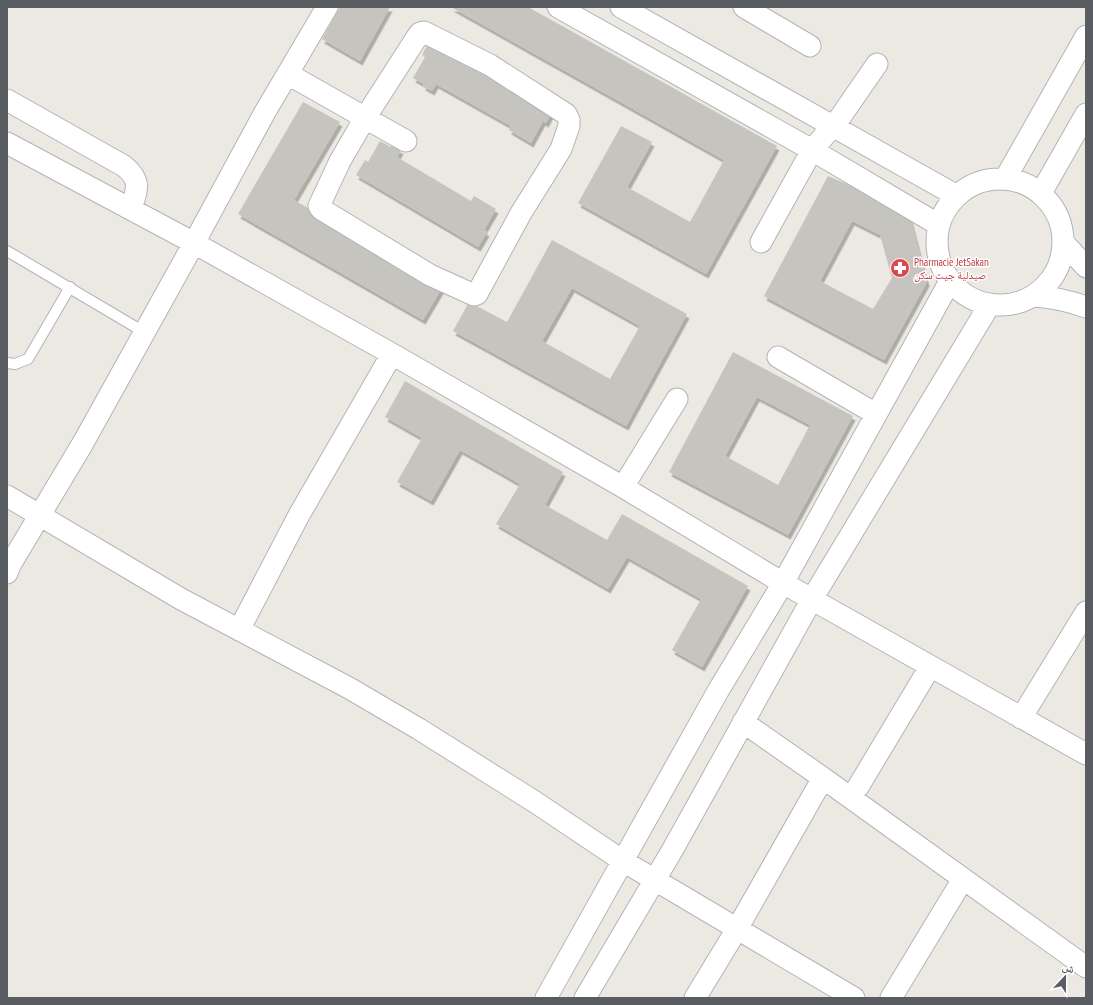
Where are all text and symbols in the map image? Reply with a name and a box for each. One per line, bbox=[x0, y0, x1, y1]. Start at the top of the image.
place label: Pharmacie JetSakan صيدلية جيت سكن bbox=[914, 255, 989, 282]
pharmacy icon: Pharmacie JetSakan صيدلية جيت سكن bbox=[889, 257, 911, 279]
north arrow bbox=[1045, 957, 1085, 997]
text: ش bbox=[1060, 959, 1077, 977]

